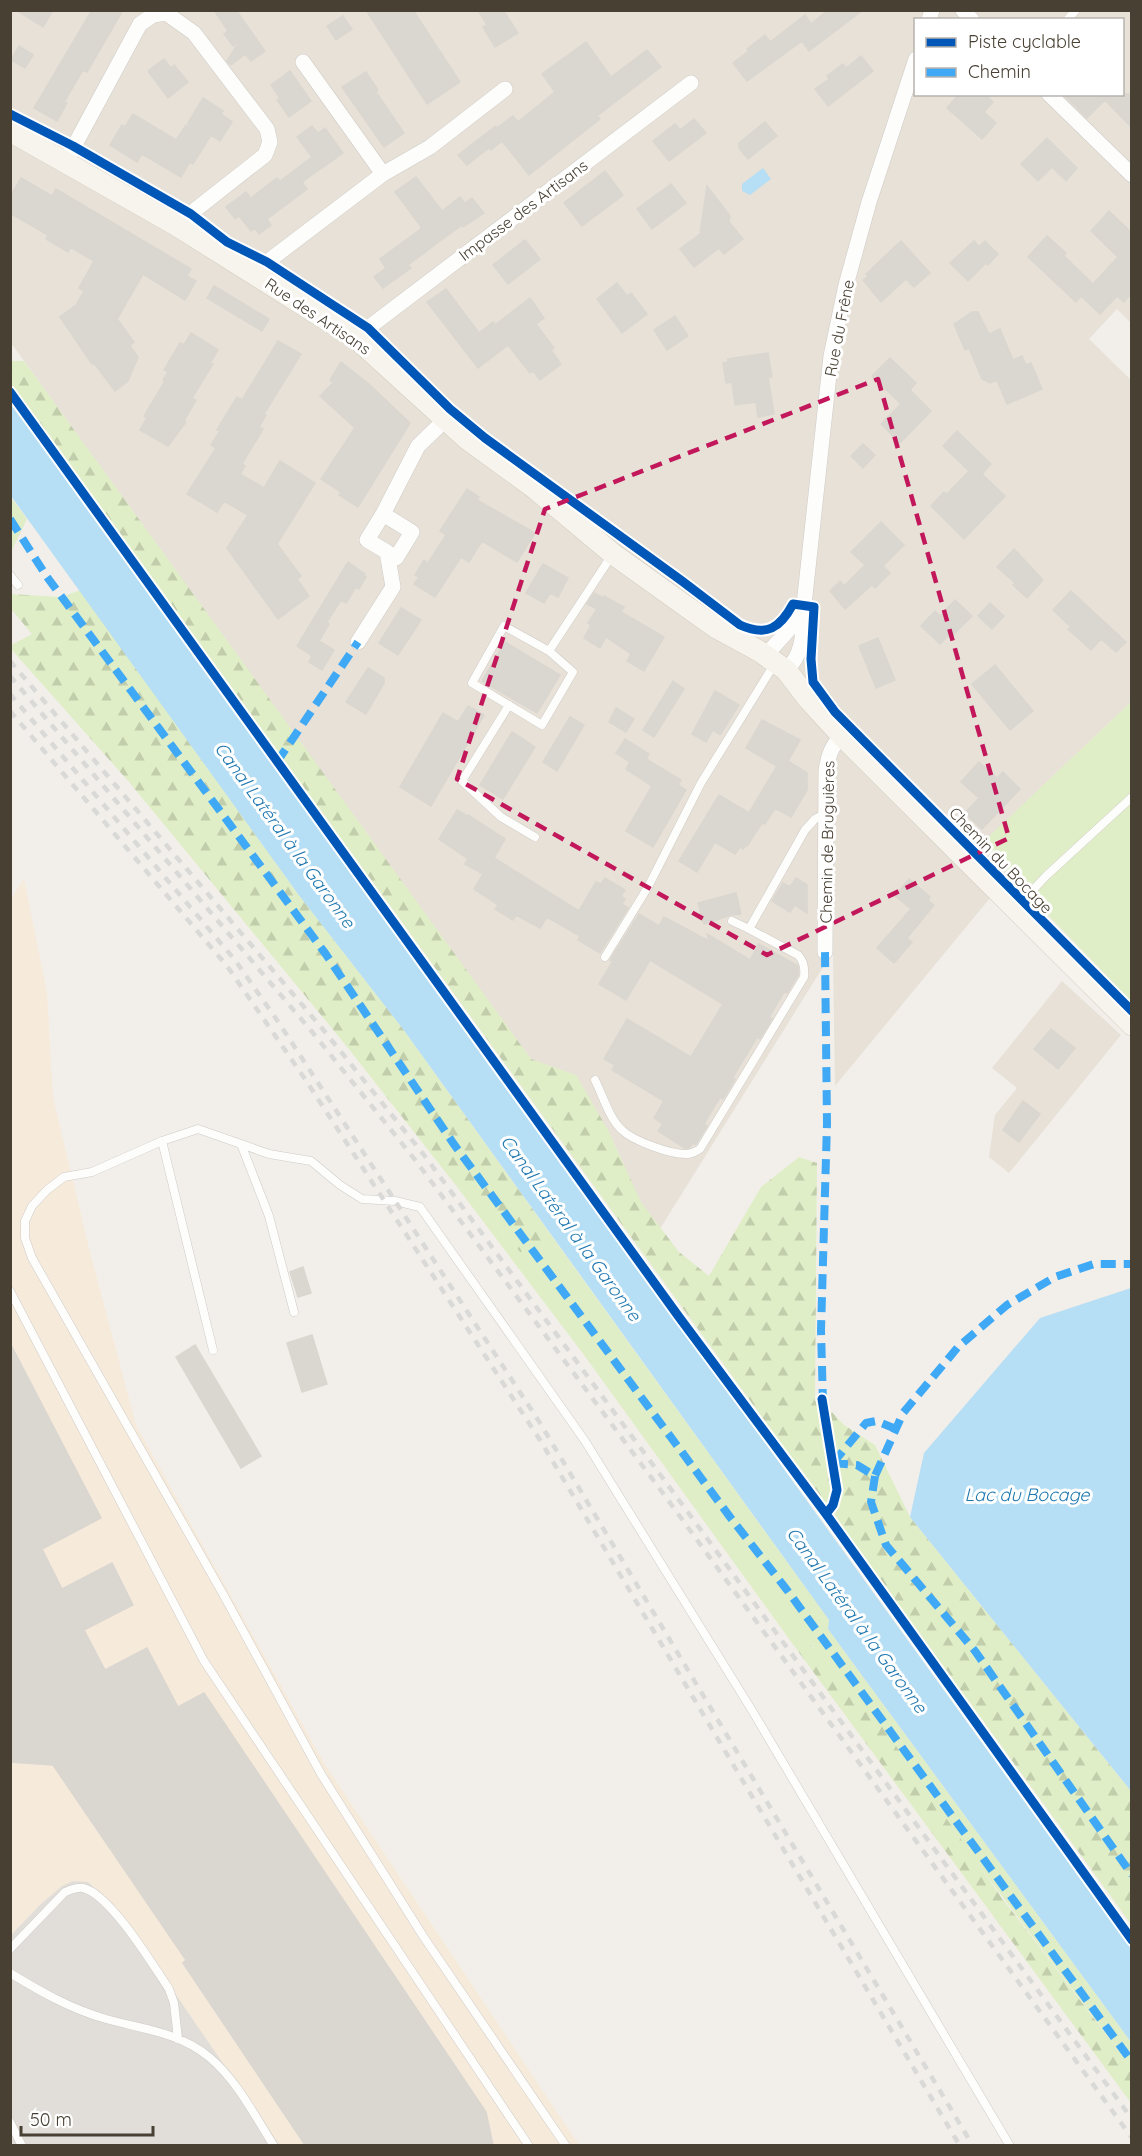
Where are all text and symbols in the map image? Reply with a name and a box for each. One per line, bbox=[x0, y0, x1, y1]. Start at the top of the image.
legend bbox=[914, 18, 1124, 96]
text: Piste cyclable bbox=[968, 30, 1081, 53]
text: Chemin bbox=[968, 60, 1031, 83]
street label: Impasse des Artisans bbox=[455, 155, 591, 265]
street label: Rue des Artisans bbox=[261, 273, 375, 359]
street label: Rue du Frêne bbox=[820, 278, 858, 378]
water label: Canal Latéral à la Garonne bbox=[210, 738, 361, 933]
street label: Chemin de Bruguières bbox=[816, 761, 838, 923]
street label: Chemin du Bocage bbox=[945, 803, 1057, 917]
water label: Canal Latéral à la Garonne bbox=[496, 1131, 647, 1326]
water label: Lac du Bocage bbox=[965, 1483, 1090, 1506]
water label: Canal Latéral à la Garonne bbox=[782, 1523, 933, 1718]
scale bar bbox=[21, 2099, 153, 2137]
text: 50 m bbox=[30, 2108, 72, 2131]

